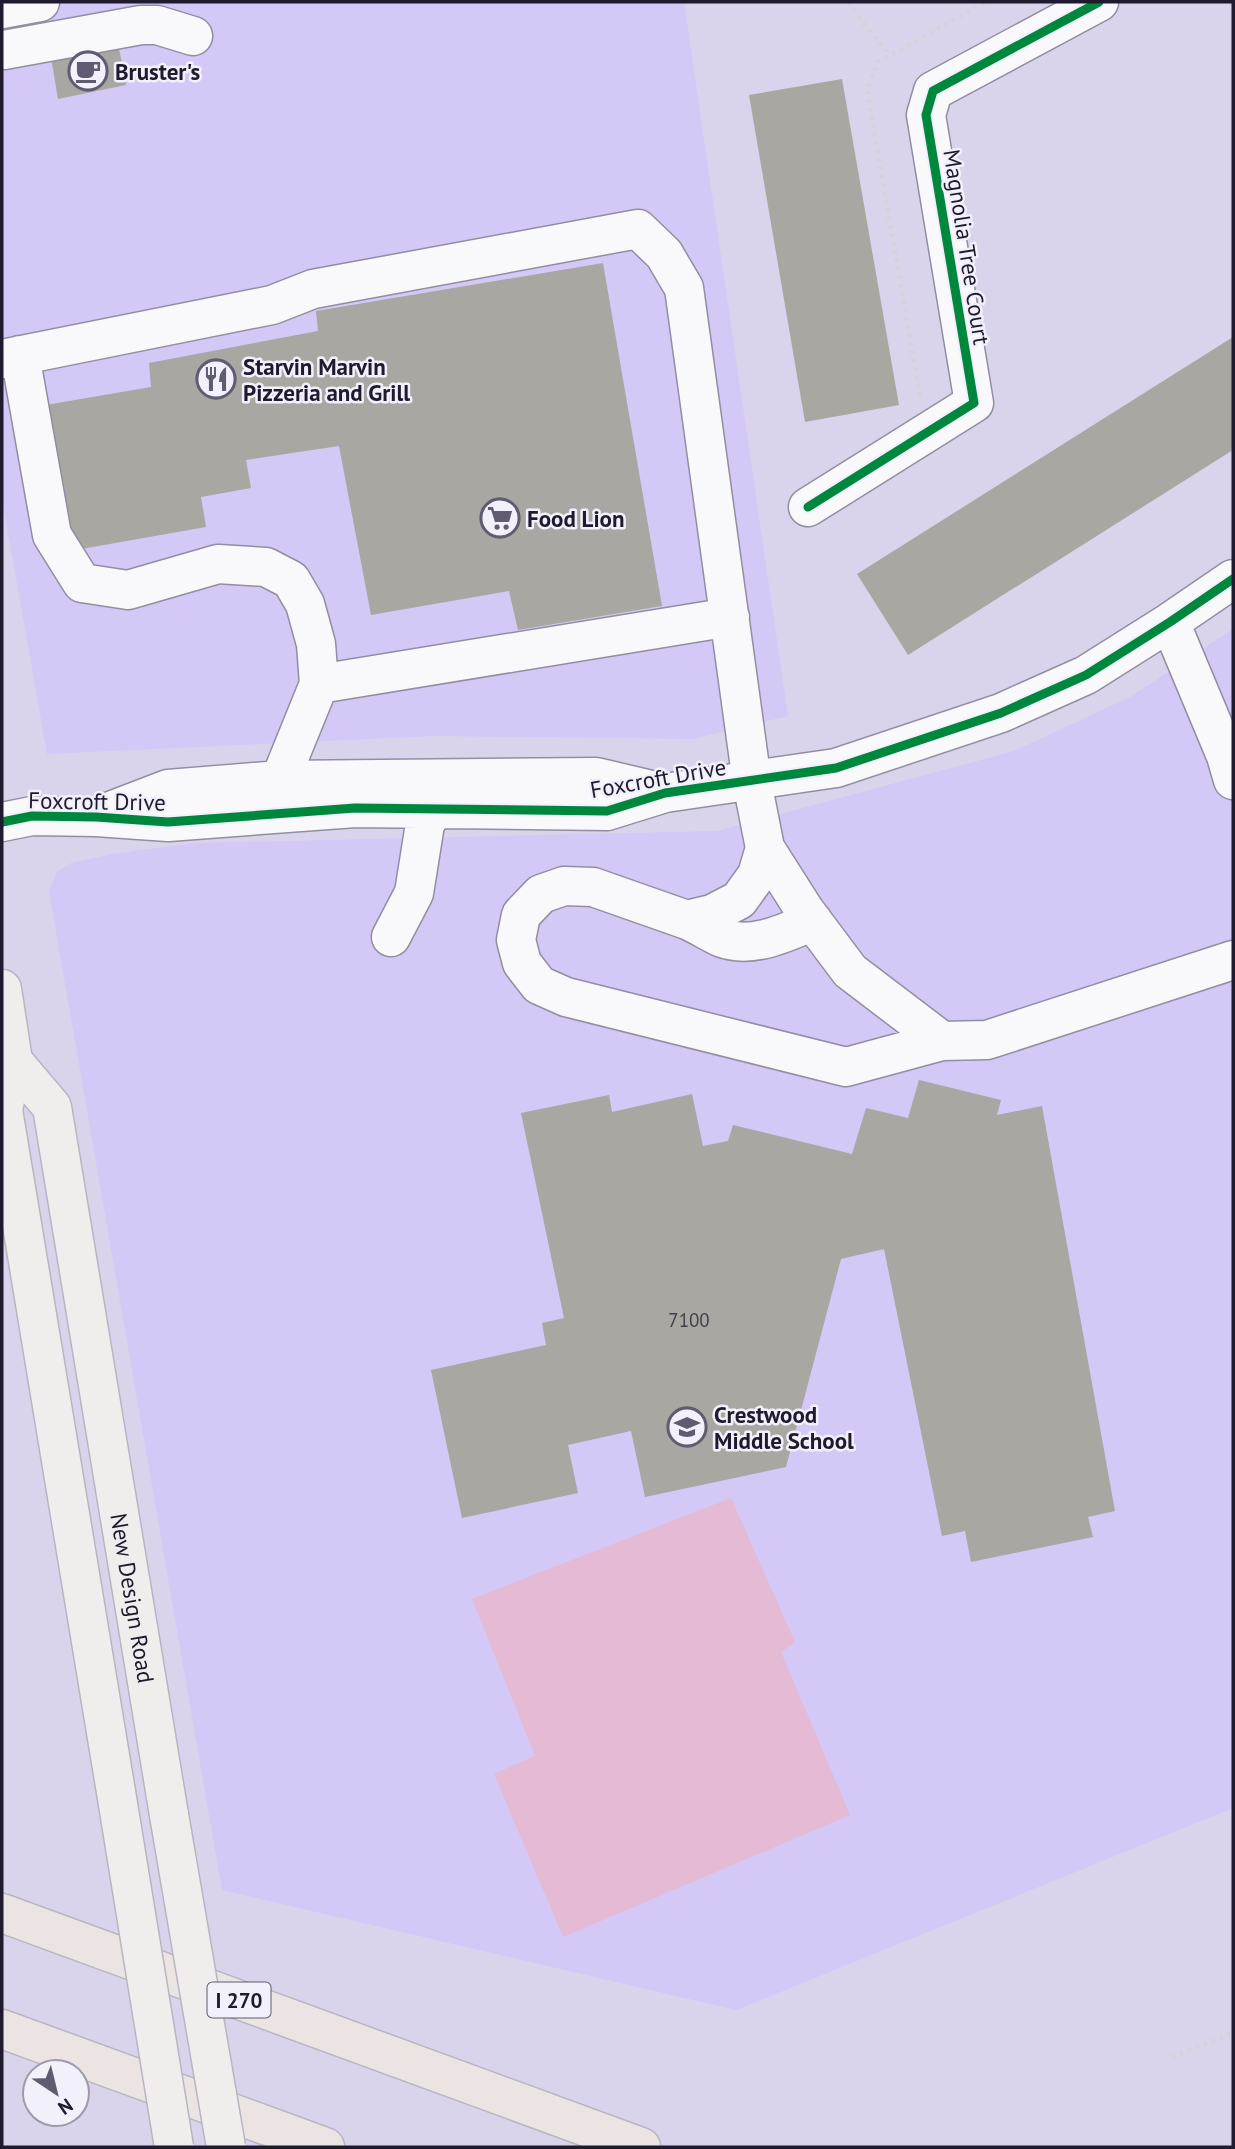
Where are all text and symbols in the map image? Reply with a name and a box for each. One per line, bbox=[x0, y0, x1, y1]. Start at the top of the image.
cafe icon: Bruster's bbox=[67, 50, 109, 92]
place label: Bruster's bbox=[115, 57, 201, 86]
street label: Magnolia Tree Court bbox=[937, 147, 997, 347]
place label: Starvin Marvin Pizzeria and Grill bbox=[243, 352, 410, 407]
restaurant icon: Starvin Marvin Pizzeria and Grill bbox=[195, 358, 237, 400]
supermarket icon: Food Lion bbox=[479, 497, 521, 539]
place label: Food Lion bbox=[527, 504, 625, 533]
street label: Foxcroft Drive bbox=[588, 752, 728, 804]
street label: Foxcroft Drive bbox=[28, 785, 166, 817]
house number: 7100 bbox=[668, 1308, 710, 1332]
place label: Crestwood Middle School bbox=[714, 1400, 854, 1455]
school or university icon: Crestwood Middle School bbox=[666, 1406, 708, 1448]
street label: New Design Road bbox=[105, 1511, 161, 1685]
road number: I 270 bbox=[208, 1982, 270, 2018]
north arrow bbox=[21, 2058, 91, 2128]
text: N bbox=[54, 2094, 78, 2120]

